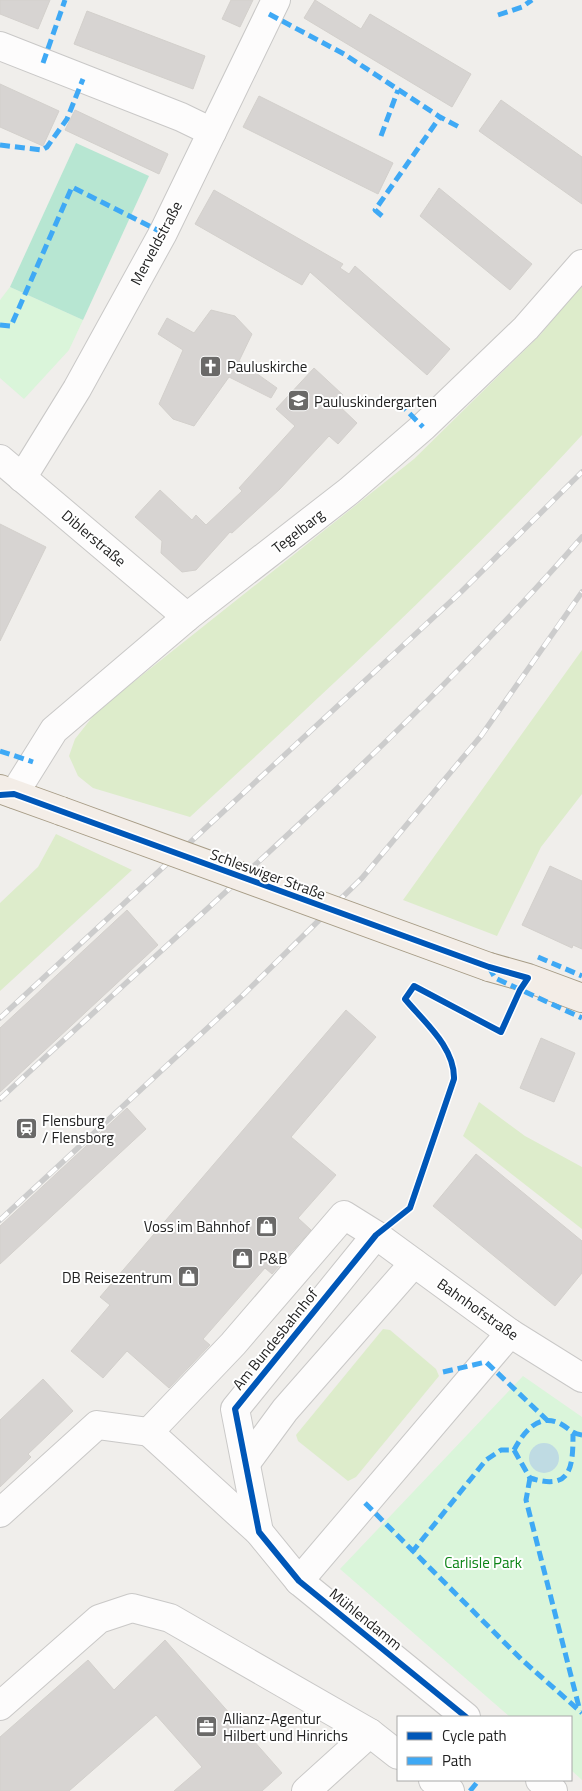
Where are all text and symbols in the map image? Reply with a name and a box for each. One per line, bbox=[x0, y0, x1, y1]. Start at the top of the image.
street label: Merveldstraße bbox=[124, 197, 188, 289]
church icon: Pauluskirche bbox=[199, 354, 223, 378]
place label: Pauluskirche bbox=[227, 355, 307, 378]
school or university icon: Pauluskindergarten bbox=[286, 389, 310, 413]
place label: Pauluskindergarten bbox=[314, 390, 437, 413]
street label: Tegelbarg bbox=[267, 503, 329, 559]
street label: Diblerstraße bbox=[57, 504, 131, 572]
street label: Schleswiger Straße bbox=[207, 842, 329, 906]
place label: Flensburg / Flensborg bbox=[42, 1109, 114, 1149]
station icon: Flensburg / Flensborg bbox=[14, 1117, 38, 1141]
shop icon: Voss im Bahnhof bbox=[254, 1214, 278, 1238]
place label: Voss im Bahnhof bbox=[144, 1215, 250, 1238]
shop icon: P&B bbox=[231, 1246, 255, 1270]
place label: P&B bbox=[259, 1247, 287, 1270]
shop icon: DB Reisezentrum bbox=[176, 1265, 200, 1289]
place label: DB Reisezentrum bbox=[62, 1266, 172, 1289]
street label: Bahnhofstraße bbox=[433, 1272, 523, 1346]
street label: Am Bundesbahnhof bbox=[227, 1283, 323, 1395]
park label: Carlisle Park bbox=[444, 1551, 522, 1574]
street label: Mühlendamm bbox=[324, 1582, 408, 1656]
place label: Allianz-Agentur Hilbert und Hinrichs bbox=[223, 1707, 348, 1747]
office icon: Allianz-Agentur Hilbert und Hinrichs bbox=[195, 1715, 219, 1739]
legend bbox=[397, 1716, 572, 1781]
text: Cycle path bbox=[442, 1724, 507, 1747]
text: Path bbox=[442, 1749, 472, 1772]

